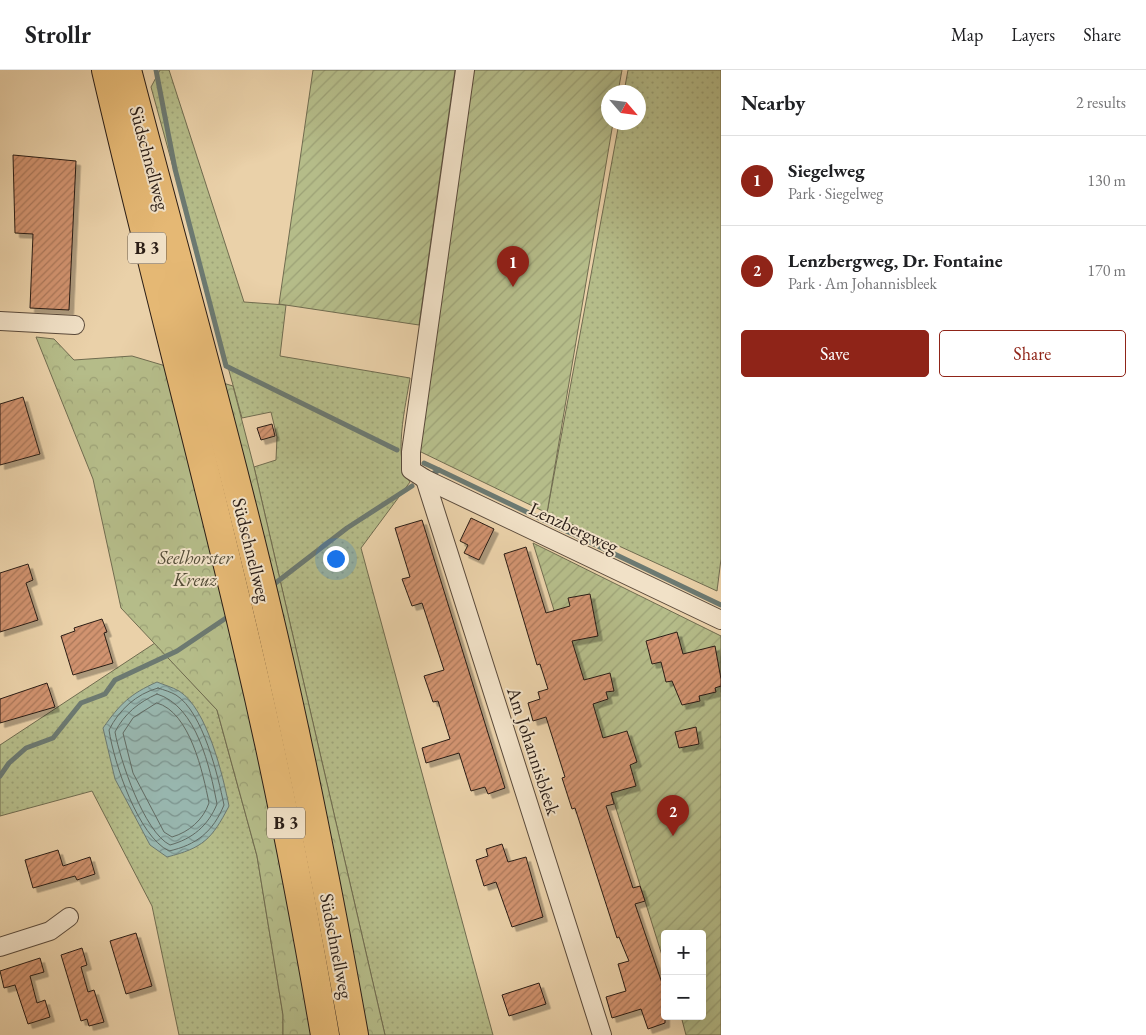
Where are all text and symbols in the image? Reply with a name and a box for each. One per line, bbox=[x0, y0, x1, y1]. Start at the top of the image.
text: Strollr bbox=[25, 19, 91, 50]
text: Map bbox=[951, 23, 983, 46]
text: Layers bbox=[1011, 23, 1055, 46]
text: Share bbox=[1083, 23, 1121, 46]
north arrow bbox=[601, 85, 646, 130]
text: Nearby bbox=[741, 89, 805, 116]
text: 2 results bbox=[1076, 92, 1126, 113]
street label: Südschnellweg bbox=[124, 103, 176, 214]
text: Siegelweg bbox=[788, 158, 865, 183]
text: 1 bbox=[753, 170, 761, 191]
text: 130 m bbox=[1087, 170, 1126, 191]
text: Park · Siegelweg bbox=[788, 183, 883, 204]
road number: B 3 bbox=[128, 232, 166, 264]
pin: 1 bbox=[497, 246, 529, 287]
text: Lenzbergweg, Dr. Fontaine bbox=[788, 248, 1003, 273]
text: 2 bbox=[753, 260, 761, 281]
text: 170 m bbox=[1087, 260, 1126, 281]
text: Park · Am Johannisbleek bbox=[788, 273, 937, 294]
button: Save bbox=[741, 330, 929, 377]
button: Share bbox=[939, 330, 1126, 377]
street label: Südschnellweg bbox=[226, 495, 277, 606]
street label: Lenzbergweg bbox=[525, 496, 623, 559]
park label: Seelhorster Kreuz bbox=[157, 545, 233, 592]
your location bbox=[323, 546, 349, 572]
street label: Am Johannisbleek bbox=[501, 683, 566, 819]
pin: 2 bbox=[657, 795, 689, 836]
road number: B 3 bbox=[267, 808, 305, 838]
street label: Südschnellweg bbox=[314, 891, 359, 1002]
map controls bbox=[661, 930, 706, 1020]
button: + bbox=[661, 930, 706, 975]
button: − bbox=[661, 975, 706, 1020]

